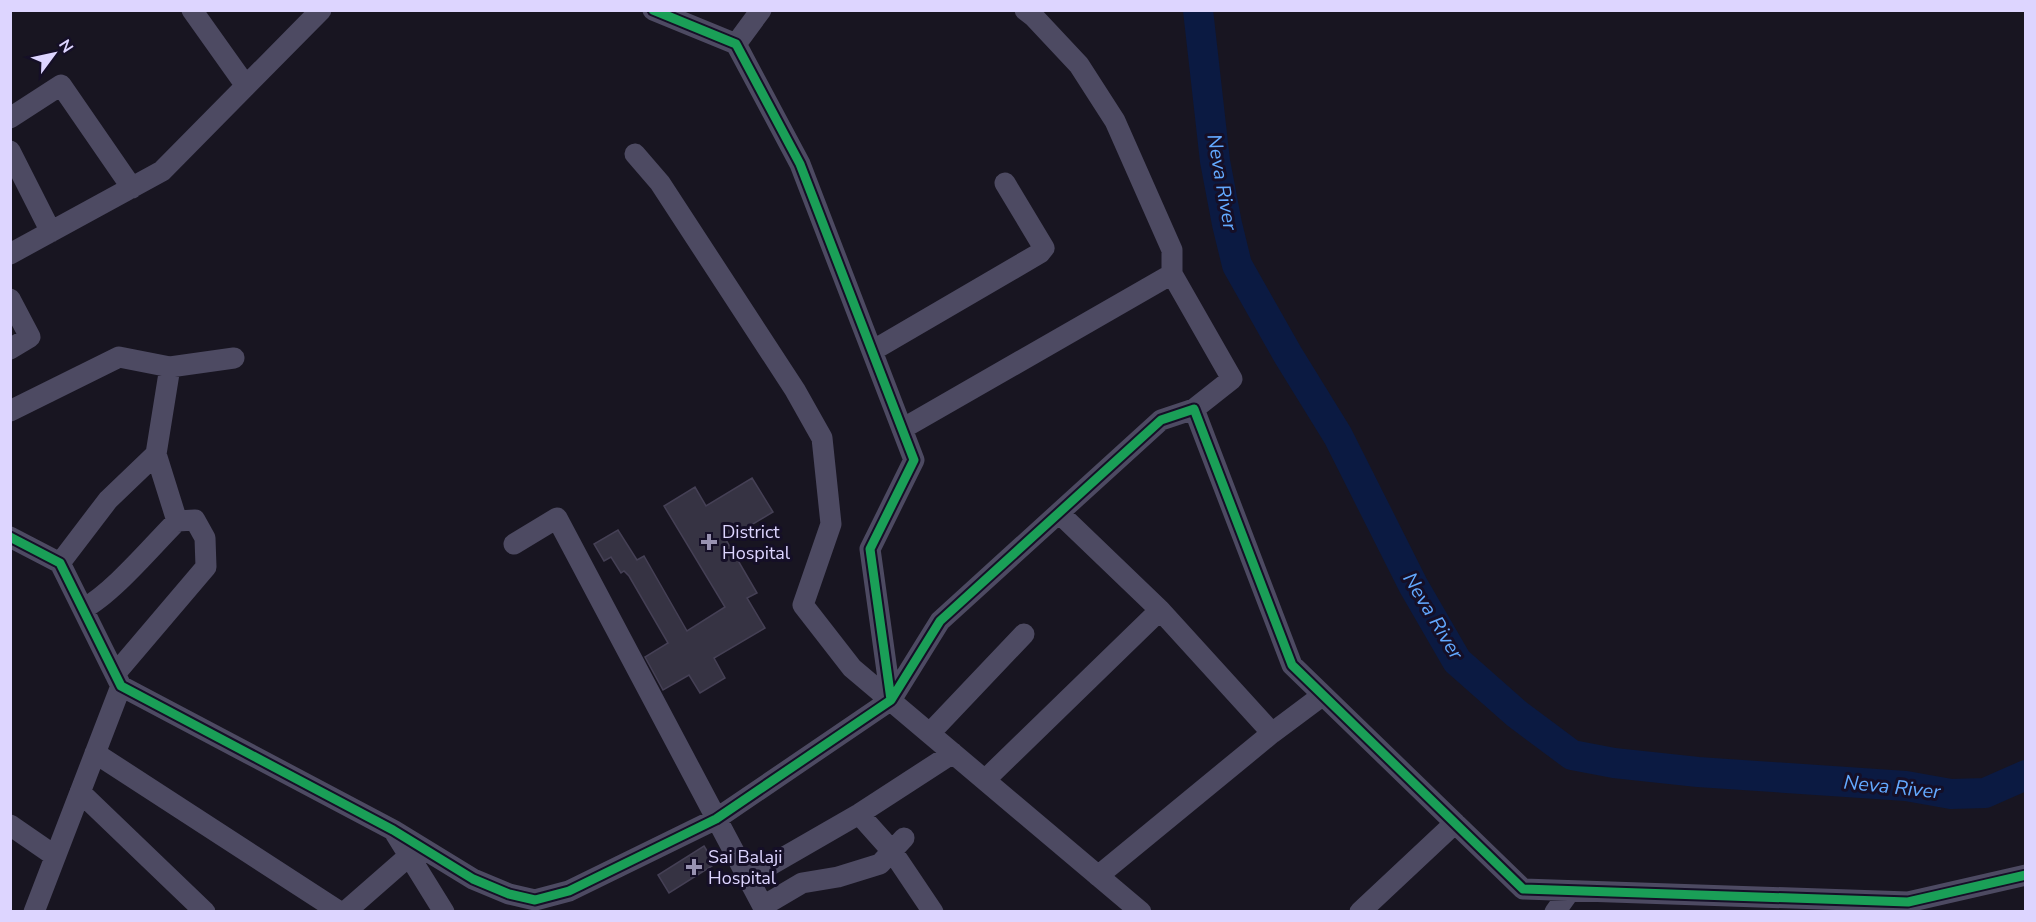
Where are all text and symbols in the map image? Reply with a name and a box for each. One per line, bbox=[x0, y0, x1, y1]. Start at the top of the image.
north arrow bbox=[24, 24, 84, 84]
text: N bbox=[53, 35, 78, 57]
water label: Neva River bbox=[1200, 132, 1244, 233]
place label: District Hospital bbox=[722, 520, 791, 565]
marker: District Hospital bbox=[700, 533, 718, 551]
water label: Neva River bbox=[1396, 567, 1470, 665]
water label: Neva River bbox=[1842, 768, 1943, 806]
place label: Sai Balaji Hospital bbox=[708, 845, 782, 890]
marker: Sai Balaji Hospital bbox=[685, 858, 703, 876]

